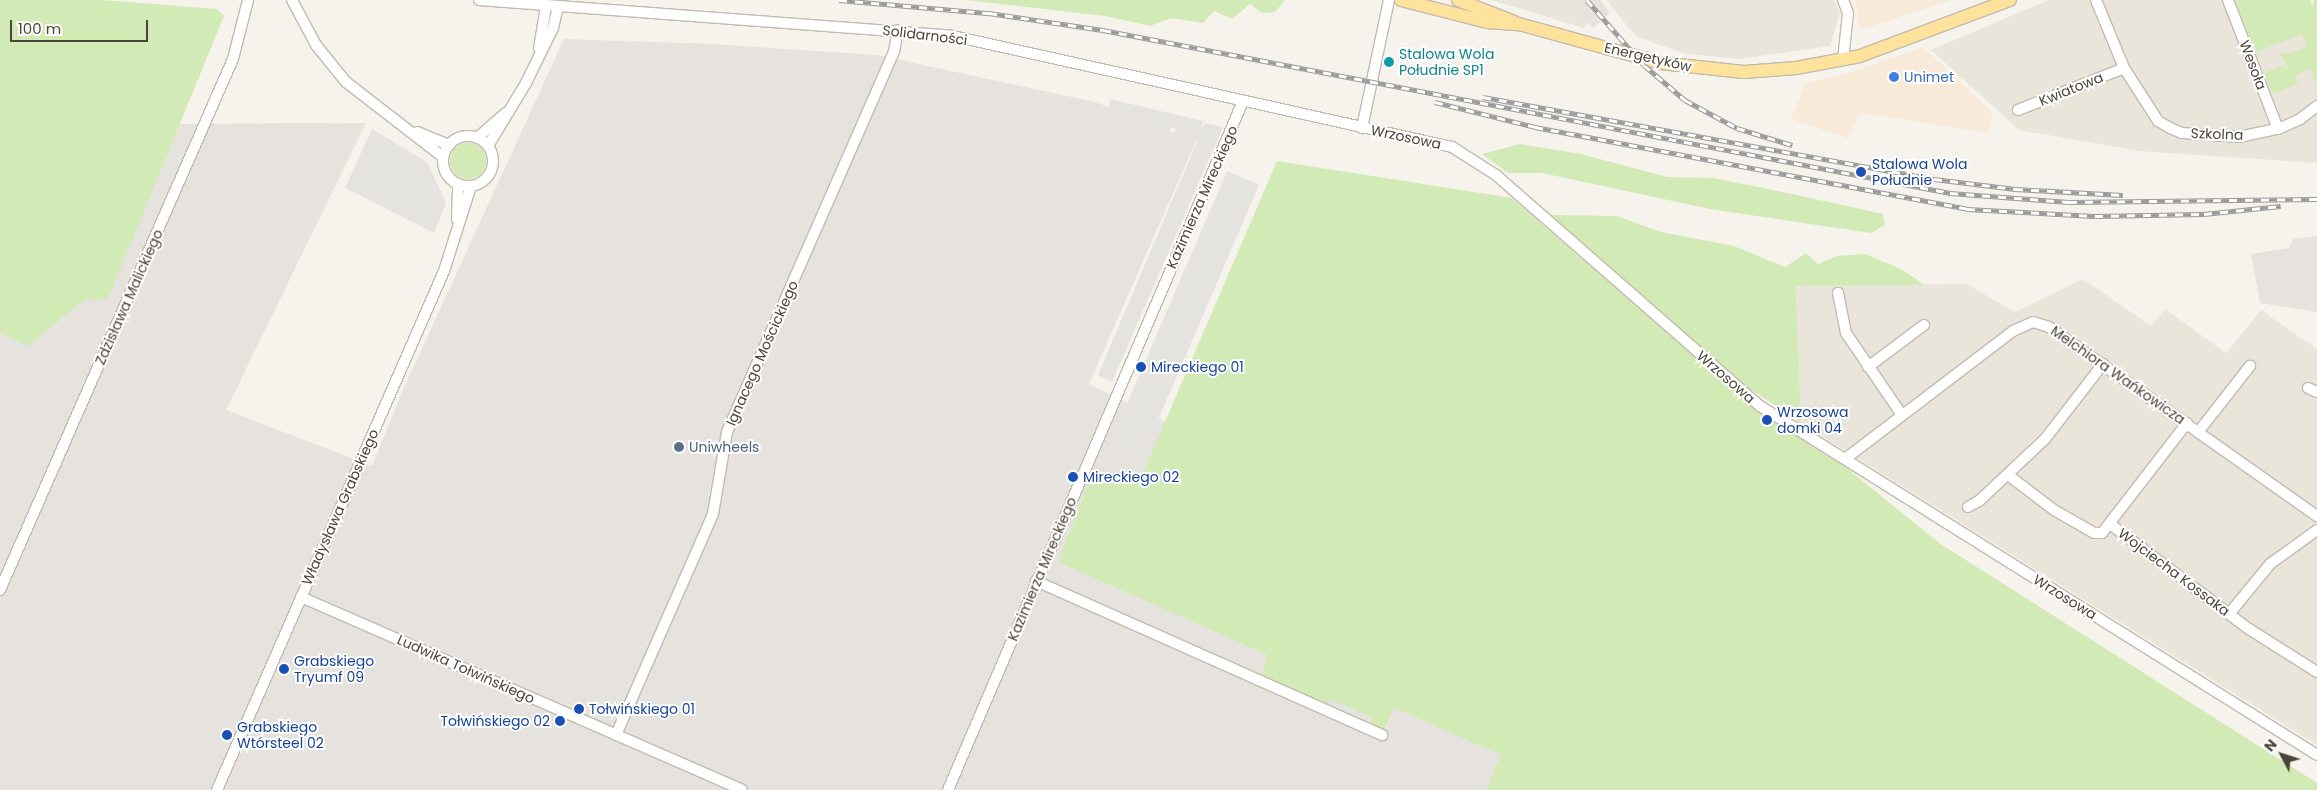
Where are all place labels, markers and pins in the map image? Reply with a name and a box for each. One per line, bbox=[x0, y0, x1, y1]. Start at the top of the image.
place label: Stalowa Wola Południe SP1 bbox=[1399, 46, 1494, 78]
marker: Stalowa Wola Południe SP1 bbox=[1383, 56, 1395, 68]
place label: Unimet bbox=[1904, 69, 1954, 85]
marker: Unimet bbox=[1888, 71, 1900, 83]
place label: Stalowa Wola Południe bbox=[1872, 156, 1967, 188]
marker: Stalowa Wola Południe bbox=[1854, 165, 1868, 179]
place label: Mireckiego 01 bbox=[1151, 359, 1244, 375]
marker: Mireckiego 01 bbox=[1135, 361, 1147, 373]
place label: Wrzosowa domki 04 bbox=[1777, 404, 1848, 437]
marker: Wrzosowa domki 04 bbox=[1761, 414, 1773, 426]
place label: Uniwheels bbox=[689, 439, 759, 455]
marker: Uniwheels bbox=[673, 441, 685, 453]
place label: Mireckiego 02 bbox=[1083, 469, 1179, 485]
marker: Mireckiego 02 bbox=[1067, 471, 1079, 483]
place label: Grabskiego Tryumf 09 bbox=[294, 653, 374, 686]
marker: Grabskiego Tryumf 09 bbox=[278, 663, 290, 675]
place label: Tołwińskiego 01 bbox=[589, 701, 695, 717]
marker: Tołwińskiego 01 bbox=[573, 703, 585, 715]
place label: Tołwińskiego 02 bbox=[440, 713, 550, 729]
marker: Tołwińskiego 02 bbox=[554, 715, 566, 727]
place label: Grabskiego Wtórsteel 02 bbox=[237, 719, 324, 752]
marker: Grabskiego Wtórsteel 02 bbox=[221, 729, 233, 741]

